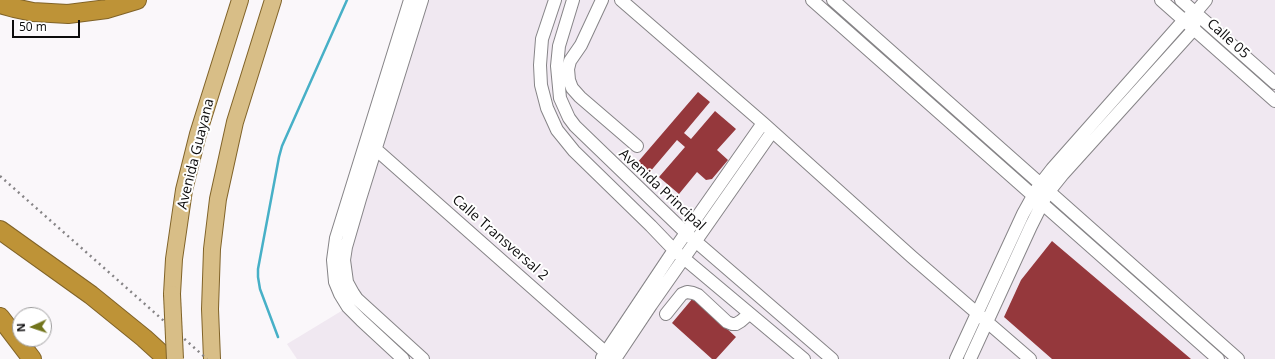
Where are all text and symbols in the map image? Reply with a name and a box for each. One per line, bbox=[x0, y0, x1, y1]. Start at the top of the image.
scale bar bbox=[14, 12, 82, 38]
street label: Calle 05 bbox=[1203, 16, 1253, 62]
text: 50 m bbox=[19, 18, 47, 35]
street label: Avenida Guayana bbox=[174, 97, 218, 211]
street label: Avenida Principal bbox=[615, 146, 709, 234]
street label: Calle Transversal 2 bbox=[449, 192, 551, 284]
north arrow bbox=[12, 307, 52, 347]
text: N bbox=[13, 323, 28, 332]

